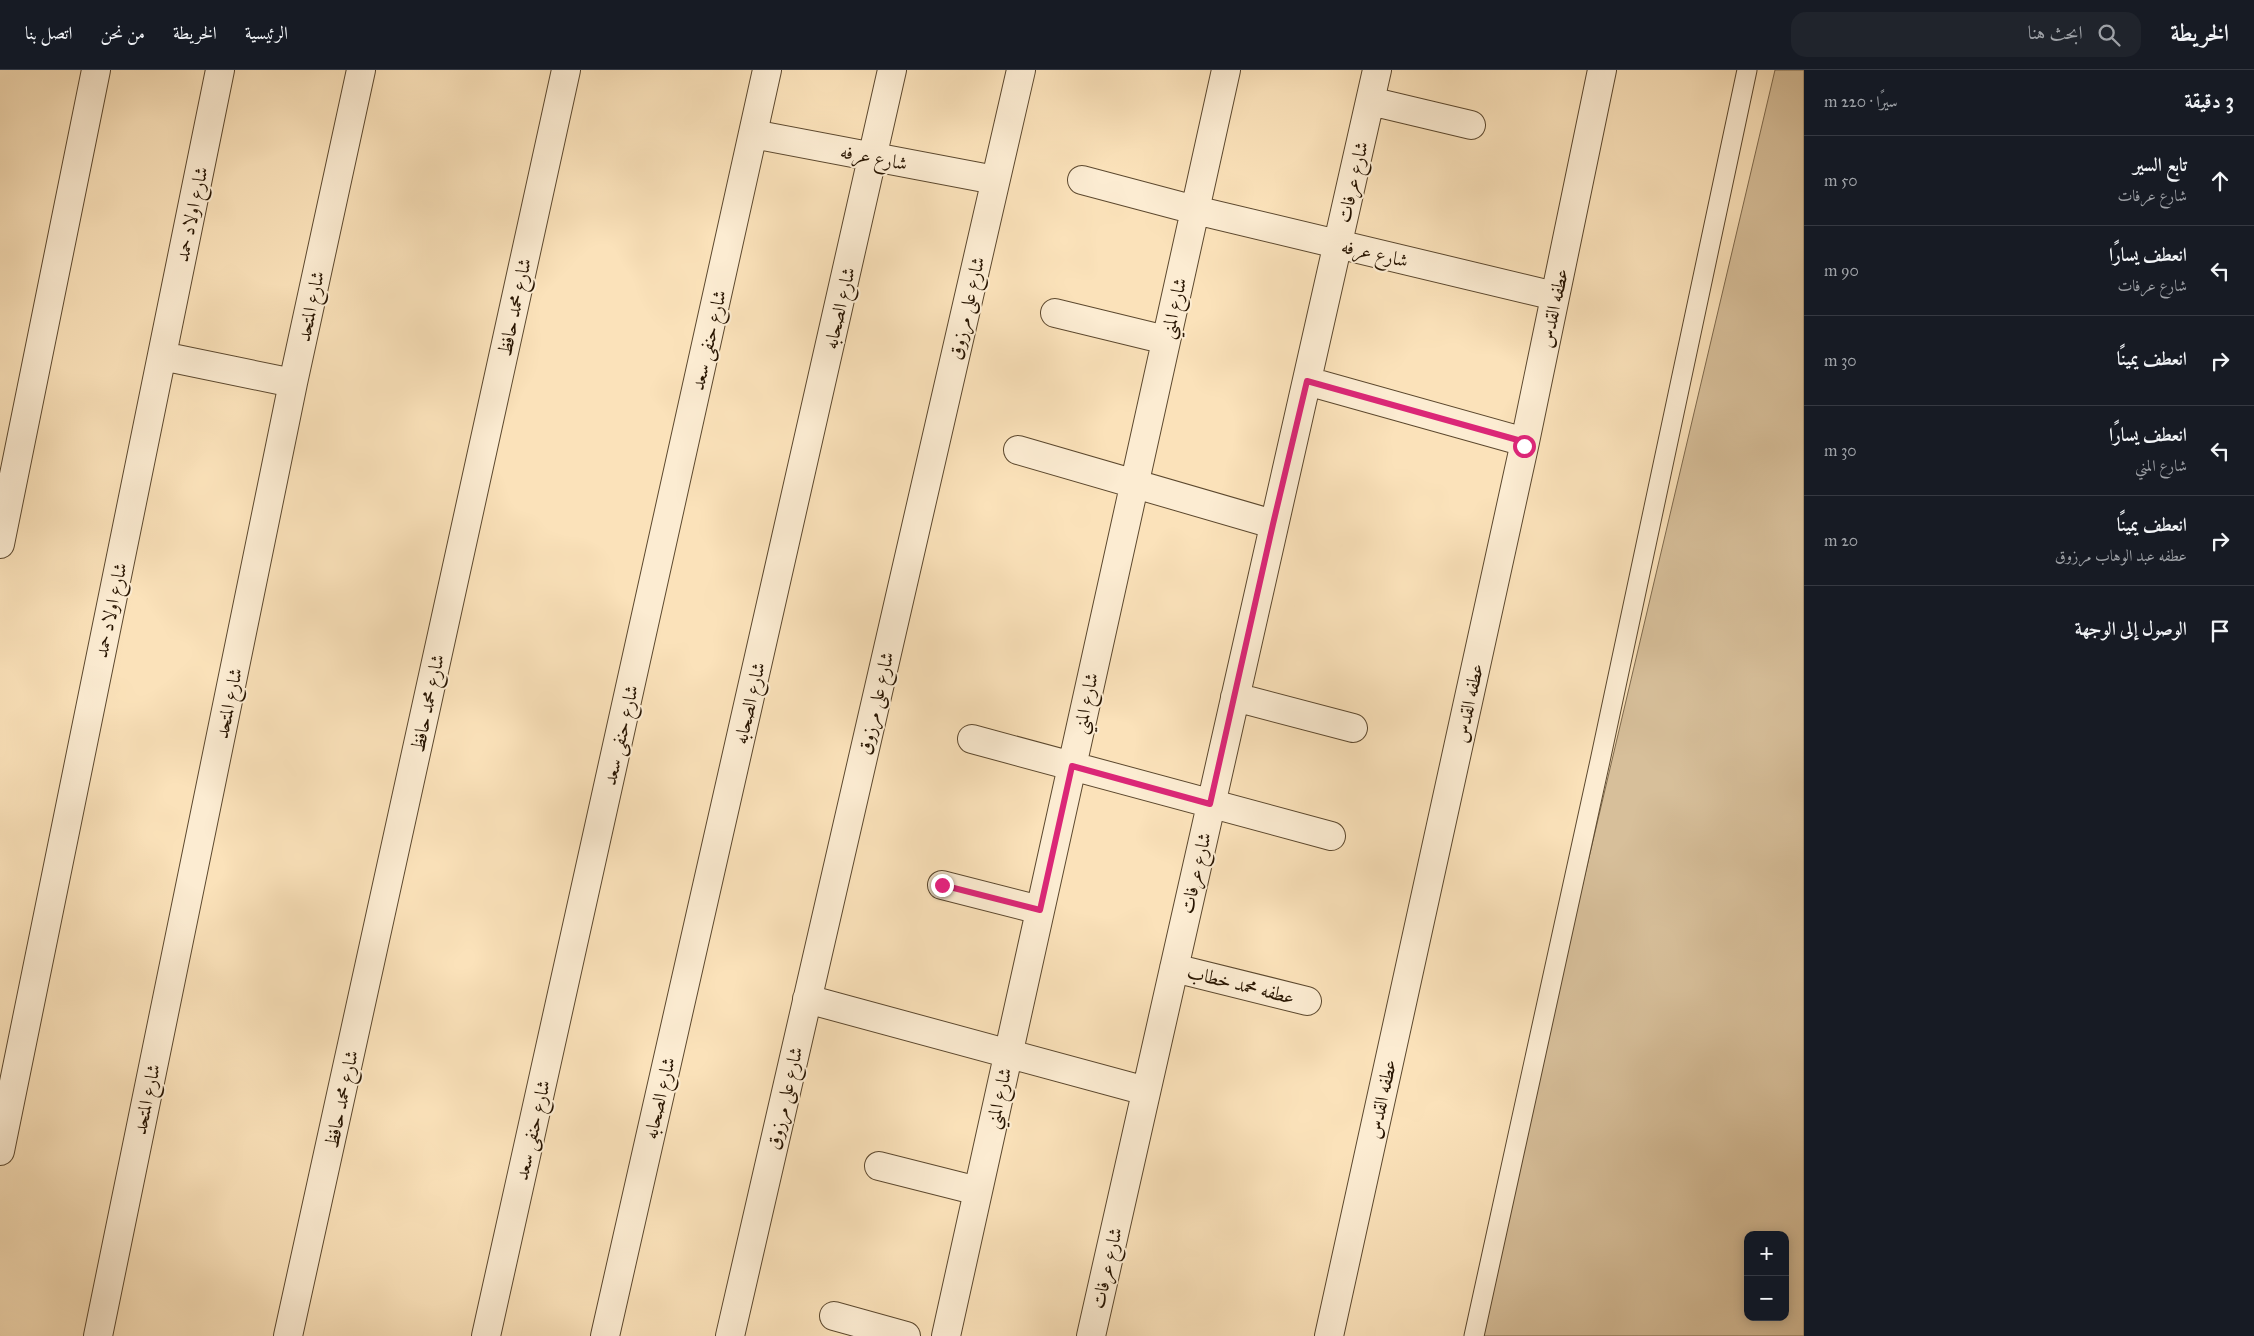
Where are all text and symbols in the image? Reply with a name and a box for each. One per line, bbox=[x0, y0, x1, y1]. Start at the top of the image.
search box bbox=[1791, 12, 2141, 57]
text: الخريطة bbox=[2171, 18, 2229, 48]
text: ابحث هنا bbox=[2028, 21, 2083, 44]
icon: search bbox=[2095, 21, 2123, 49]
text: اتصل بنا bbox=[25, 22, 72, 44]
text: من نحن bbox=[100, 22, 145, 44]
text: الخريطة bbox=[173, 22, 217, 44]
text: الرئيسية bbox=[245, 22, 288, 44]
text: 3 دقيقة bbox=[2184, 88, 2234, 114]
text: سيرًا · 220 m bbox=[1824, 92, 1898, 111]
street label: شارع عرفات bbox=[1332, 139, 1377, 226]
street label: شارع عرفه bbox=[838, 140, 909, 179]
text: تابع السير bbox=[2133, 153, 2187, 176]
street label: شارع اولاد حمد bbox=[170, 165, 217, 265]
icon: ahead bbox=[2206, 167, 2234, 195]
text: 50 m bbox=[1824, 171, 1858, 190]
text: شارع عرفات bbox=[2117, 186, 2187, 205]
street label: شارع عرفه bbox=[1338, 235, 1411, 276]
text: انعطف يسارًا bbox=[2109, 243, 2187, 266]
street label: شارع على مرزوق bbox=[943, 254, 993, 363]
street label: شارع محمد حافظ bbox=[493, 256, 540, 359]
icon: left bbox=[2206, 257, 2234, 285]
text: 90 m bbox=[1824, 261, 1859, 280]
street label: شارع الصحابه bbox=[819, 265, 864, 352]
street label: عطفه القدس bbox=[1534, 266, 1573, 350]
street label: شارع المتحد bbox=[292, 269, 333, 344]
street label: شارع المني bbox=[1155, 275, 1198, 342]
text: شارع عرفات bbox=[2117, 276, 2187, 295]
street label: شارع حنفى سعد bbox=[686, 288, 735, 393]
text: انعطف يمينًا bbox=[2117, 347, 2187, 370]
icon: right bbox=[2206, 347, 2234, 375]
text: 30 m bbox=[1824, 351, 1857, 370]
text: انعطف يسارًا bbox=[2109, 423, 2187, 446]
route start bbox=[1513, 435, 1536, 458]
icon: left bbox=[2206, 437, 2234, 465]
text: 30 m bbox=[1824, 441, 1857, 460]
text: شارع المني bbox=[2135, 456, 2187, 475]
text: انعطف يمينًا bbox=[2117, 513, 2187, 536]
icon: right bbox=[2206, 527, 2234, 555]
text: 20 m bbox=[1824, 531, 1858, 550]
text: عطفه عبد الوهاب مرزوق bbox=[2055, 546, 2187, 565]
street label: شارع اولاد حمد bbox=[89, 561, 136, 661]
text: الوصول إلى الوجهة bbox=[2075, 617, 2187, 640]
icon: arrive bbox=[2206, 617, 2234, 645]
street label: شارع على مرزوق bbox=[852, 649, 902, 758]
street label: شارع محمد حافظ bbox=[406, 652, 453, 755]
street label: شارع الصحابه bbox=[729, 660, 774, 747]
street label: عطفه القدس bbox=[1449, 661, 1488, 745]
street label: شارع المتحد bbox=[210, 666, 251, 741]
street label: شارع المني bbox=[1068, 670, 1110, 737]
street label: شارع حنفى سعد bbox=[598, 683, 647, 788]
street label: شارع عرفات bbox=[1175, 830, 1220, 917]
route end bbox=[931, 874, 954, 897]
street label: عطفه محمد خطاب bbox=[1185, 960, 1297, 1009]
street label: شارع على مرزوق bbox=[761, 1044, 811, 1153]
street label: شارع محمد حافظ bbox=[320, 1048, 367, 1151]
street label: شارع الصحابه bbox=[639, 1055, 684, 1142]
street label: عطفه القدس bbox=[1362, 1057, 1401, 1141]
street label: شارع المتحد bbox=[128, 1062, 169, 1137]
street label: شارع المني bbox=[980, 1065, 1023, 1132]
street label: شارع حنفى سعد bbox=[510, 1078, 559, 1183]
street label: شارع عرفات bbox=[1086, 1225, 1131, 1312]
map controls bbox=[1744, 1231, 1789, 1321]
button: + bbox=[1744, 1231, 1789, 1276]
button: − bbox=[1744, 1276, 1789, 1321]

